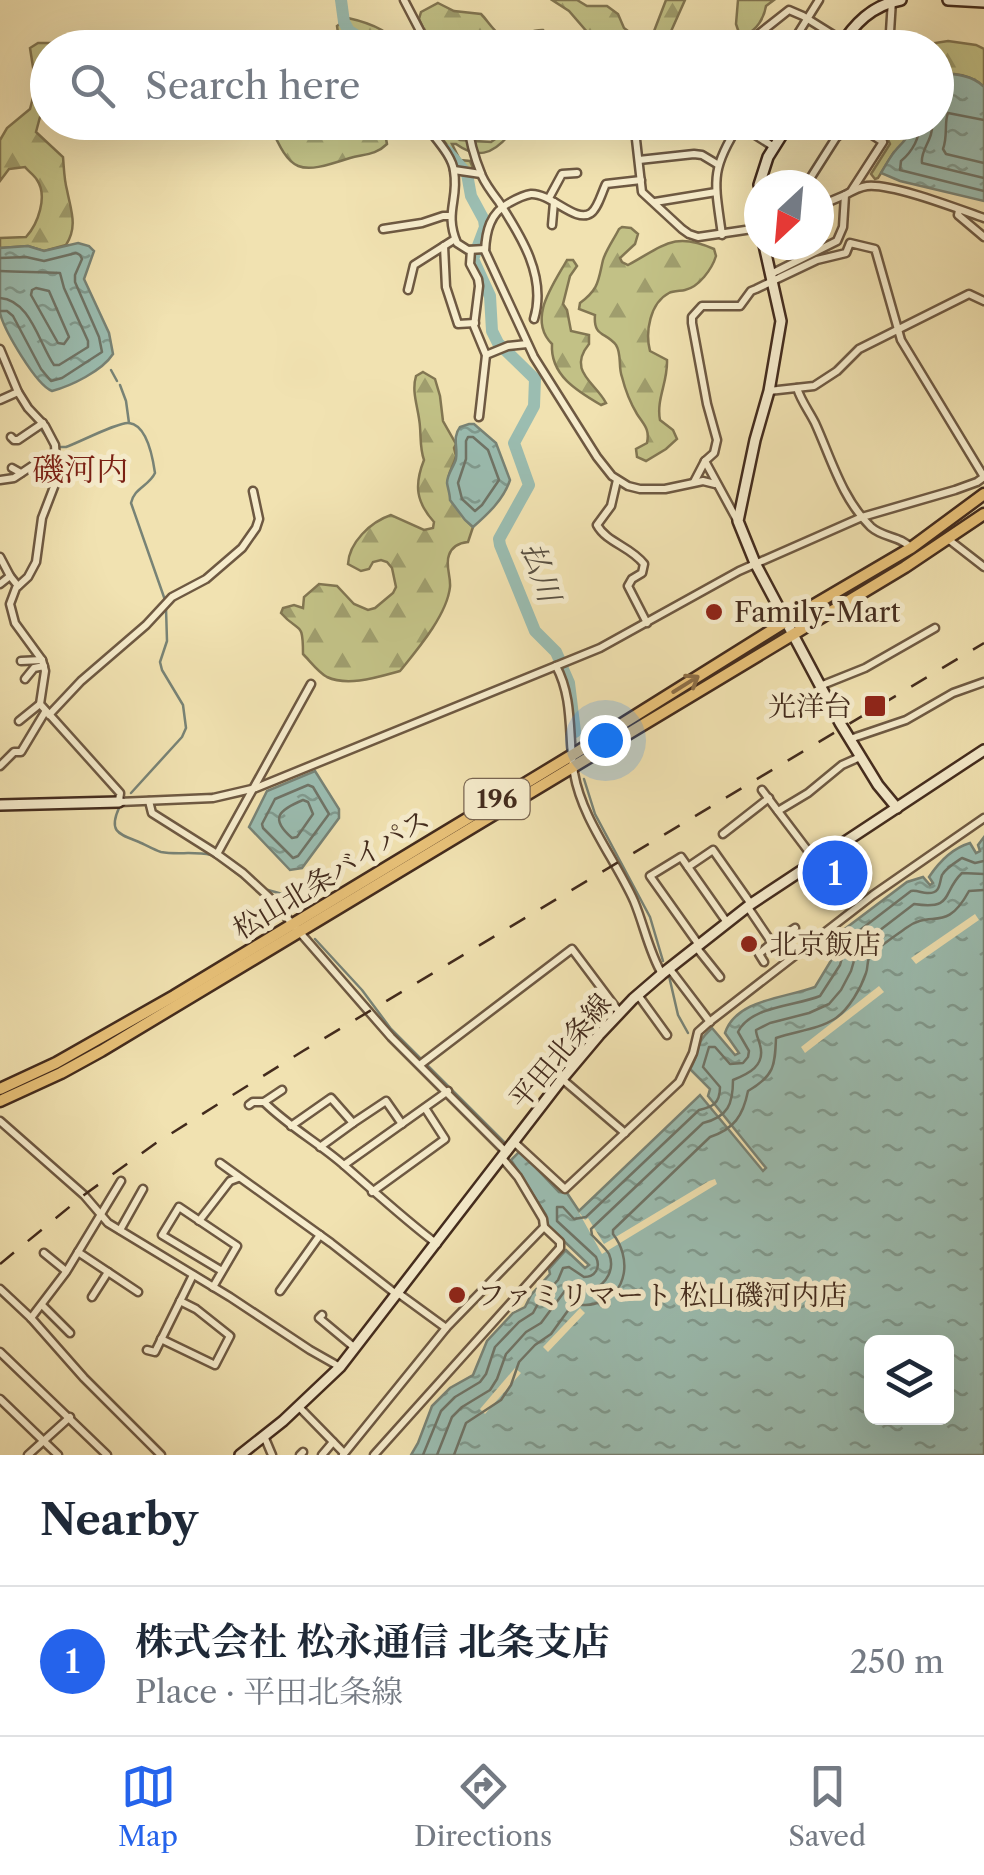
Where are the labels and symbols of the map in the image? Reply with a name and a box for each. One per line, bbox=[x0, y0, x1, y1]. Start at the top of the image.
north arrow bbox=[744, 170, 834, 260]
district label: 磯河内 bbox=[32, 450, 128, 489]
water label: 払川 bbox=[514, 538, 569, 609]
place label: Family-Mart bbox=[734, 595, 901, 629]
marker: Family-Mart bbox=[703, 601, 725, 623]
one-way arrow bbox=[671, 674, 700, 694]
place label: 光洋台 bbox=[768, 689, 852, 723]
marker: 光洋台 bbox=[862, 693, 888, 719]
your location bbox=[580, 715, 631, 766]
road number: 196 bbox=[464, 779, 530, 819]
street label: 松山北条バイパス bbox=[226, 802, 436, 946]
pin: 1 bbox=[802, 836, 868, 910]
place label: 北京飯店 bbox=[769, 927, 881, 961]
marker: 北京飯店 bbox=[738, 933, 760, 955]
street label: 平田北条線 bbox=[502, 986, 618, 1116]
place label: ファミリマート 松山磯河内店 bbox=[477, 1278, 847, 1312]
marker: ファミリマート 松山磯河内店 bbox=[446, 1284, 468, 1306]

